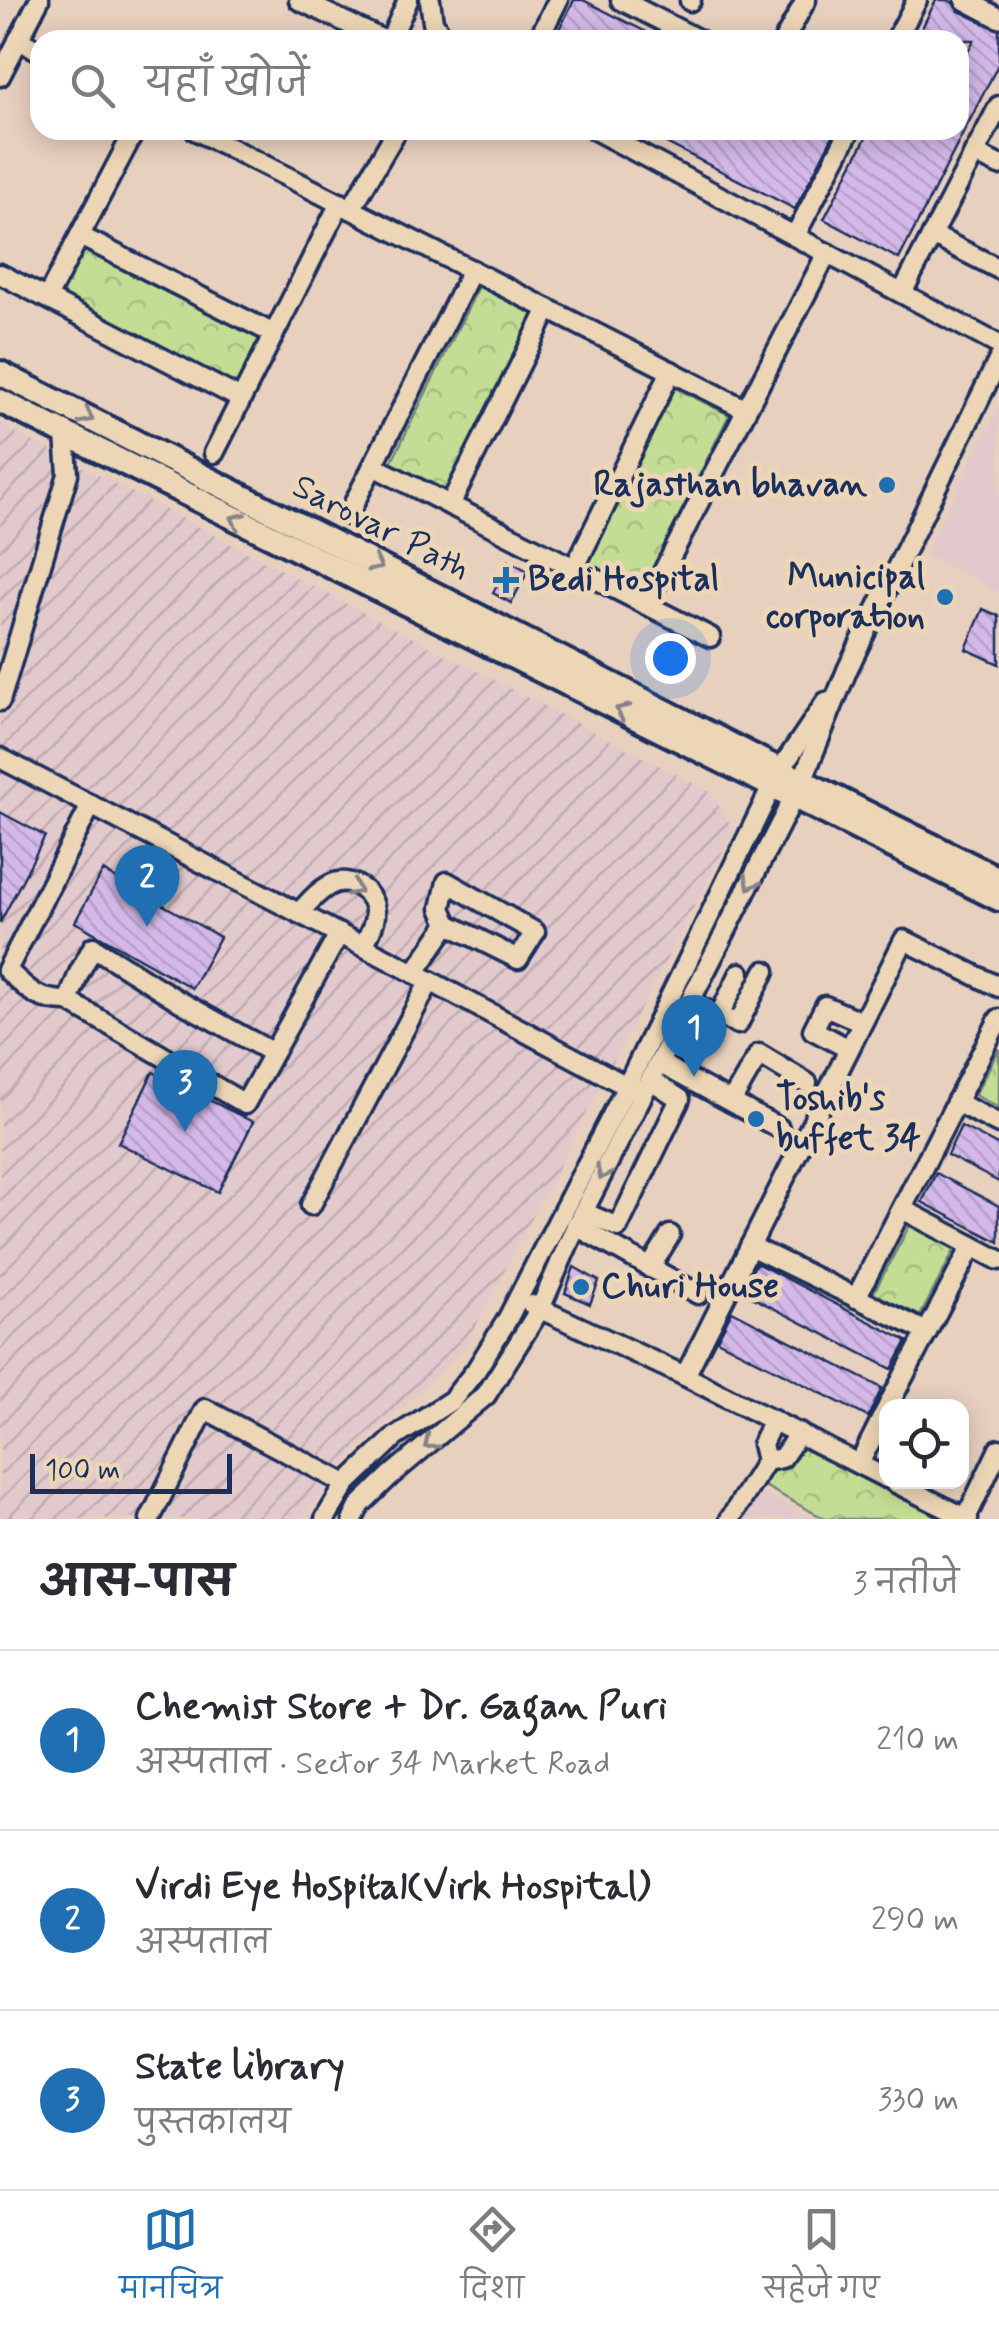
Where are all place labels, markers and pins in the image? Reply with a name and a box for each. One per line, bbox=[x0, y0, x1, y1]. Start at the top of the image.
place label: Rajasthan bhavan bbox=[593, 462, 868, 508]
marker: Rajasthan bhavan bbox=[876, 474, 898, 496]
place label: Municipal corporation bbox=[766, 554, 925, 640]
place label: Bedi Hospital bbox=[528, 557, 719, 603]
marker: Bedi Hospital bbox=[493, 567, 519, 593]
marker: Municipal corporation bbox=[934, 586, 956, 608]
pin: 2 bbox=[114, 844, 180, 927]
pin: 1 bbox=[662, 994, 726, 1077]
pin: 3 bbox=[152, 1050, 218, 1132]
place label: Toshib's buffet 34 bbox=[776, 1076, 921, 1162]
marker: Toshib's buffet 34 bbox=[745, 1108, 767, 1130]
place label: Churi House bbox=[601, 1264, 779, 1310]
marker: Churi House bbox=[570, 1276, 592, 1298]

